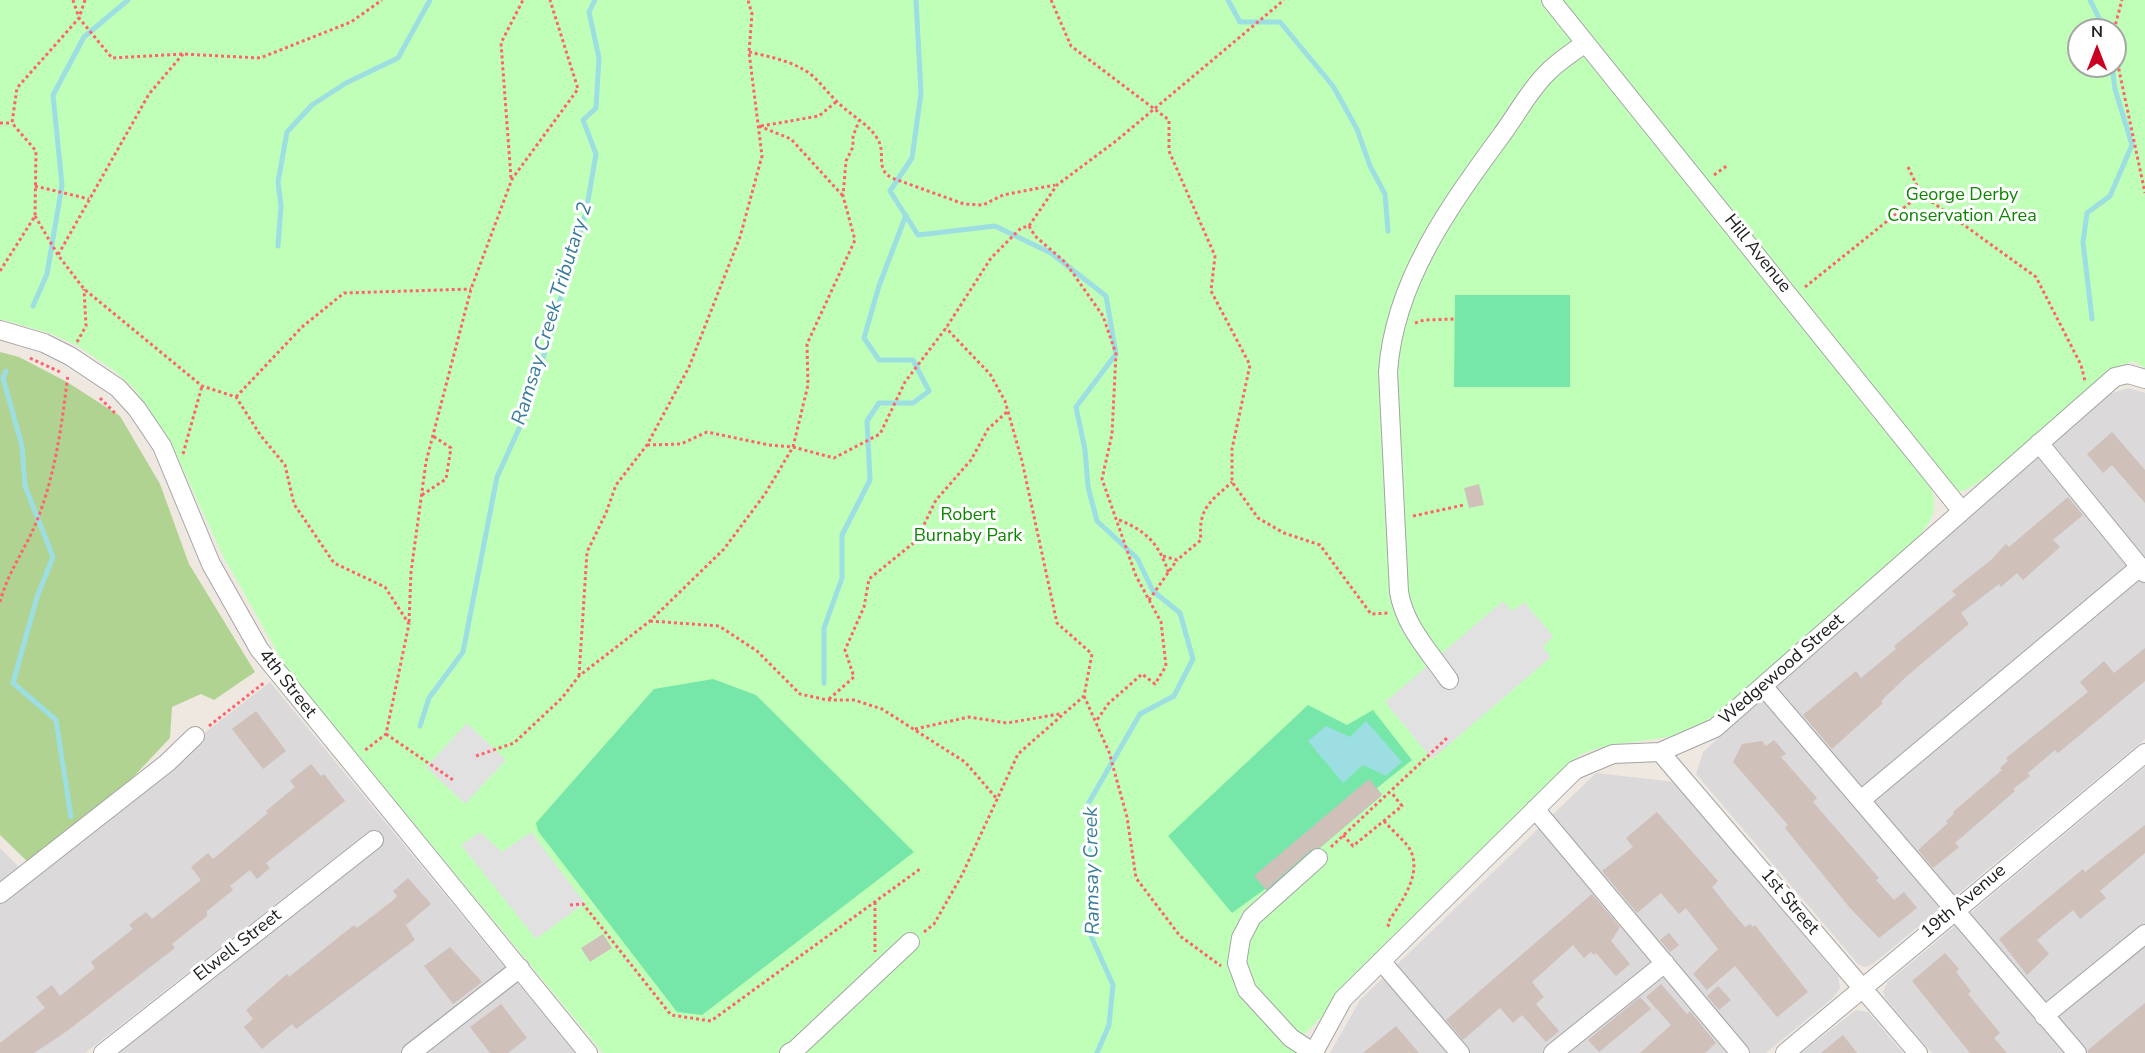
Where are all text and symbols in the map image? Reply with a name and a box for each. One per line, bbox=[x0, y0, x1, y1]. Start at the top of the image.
north arrow bbox=[2067, 18, 2127, 78]
text: N bbox=[2091, 21, 2103, 43]
park label: George Derby Conservation Area bbox=[1887, 185, 2037, 228]
water label: Ramsay Creek Tributary 2 bbox=[508, 200, 598, 428]
street label: Hill Avenue bbox=[1719, 211, 1795, 297]
park label: Robert Burnaby Park bbox=[914, 505, 1022, 548]
street label: Wedgewood Street bbox=[1715, 610, 1849, 730]
street label: 4th Street bbox=[254, 645, 320, 723]
water label: Ramsay Creek bbox=[1080, 807, 1106, 935]
street label: 19th Avenue bbox=[1917, 860, 2011, 944]
street label: 1st Street bbox=[1755, 865, 1823, 939]
street label: Elwell Street bbox=[190, 905, 286, 987]

